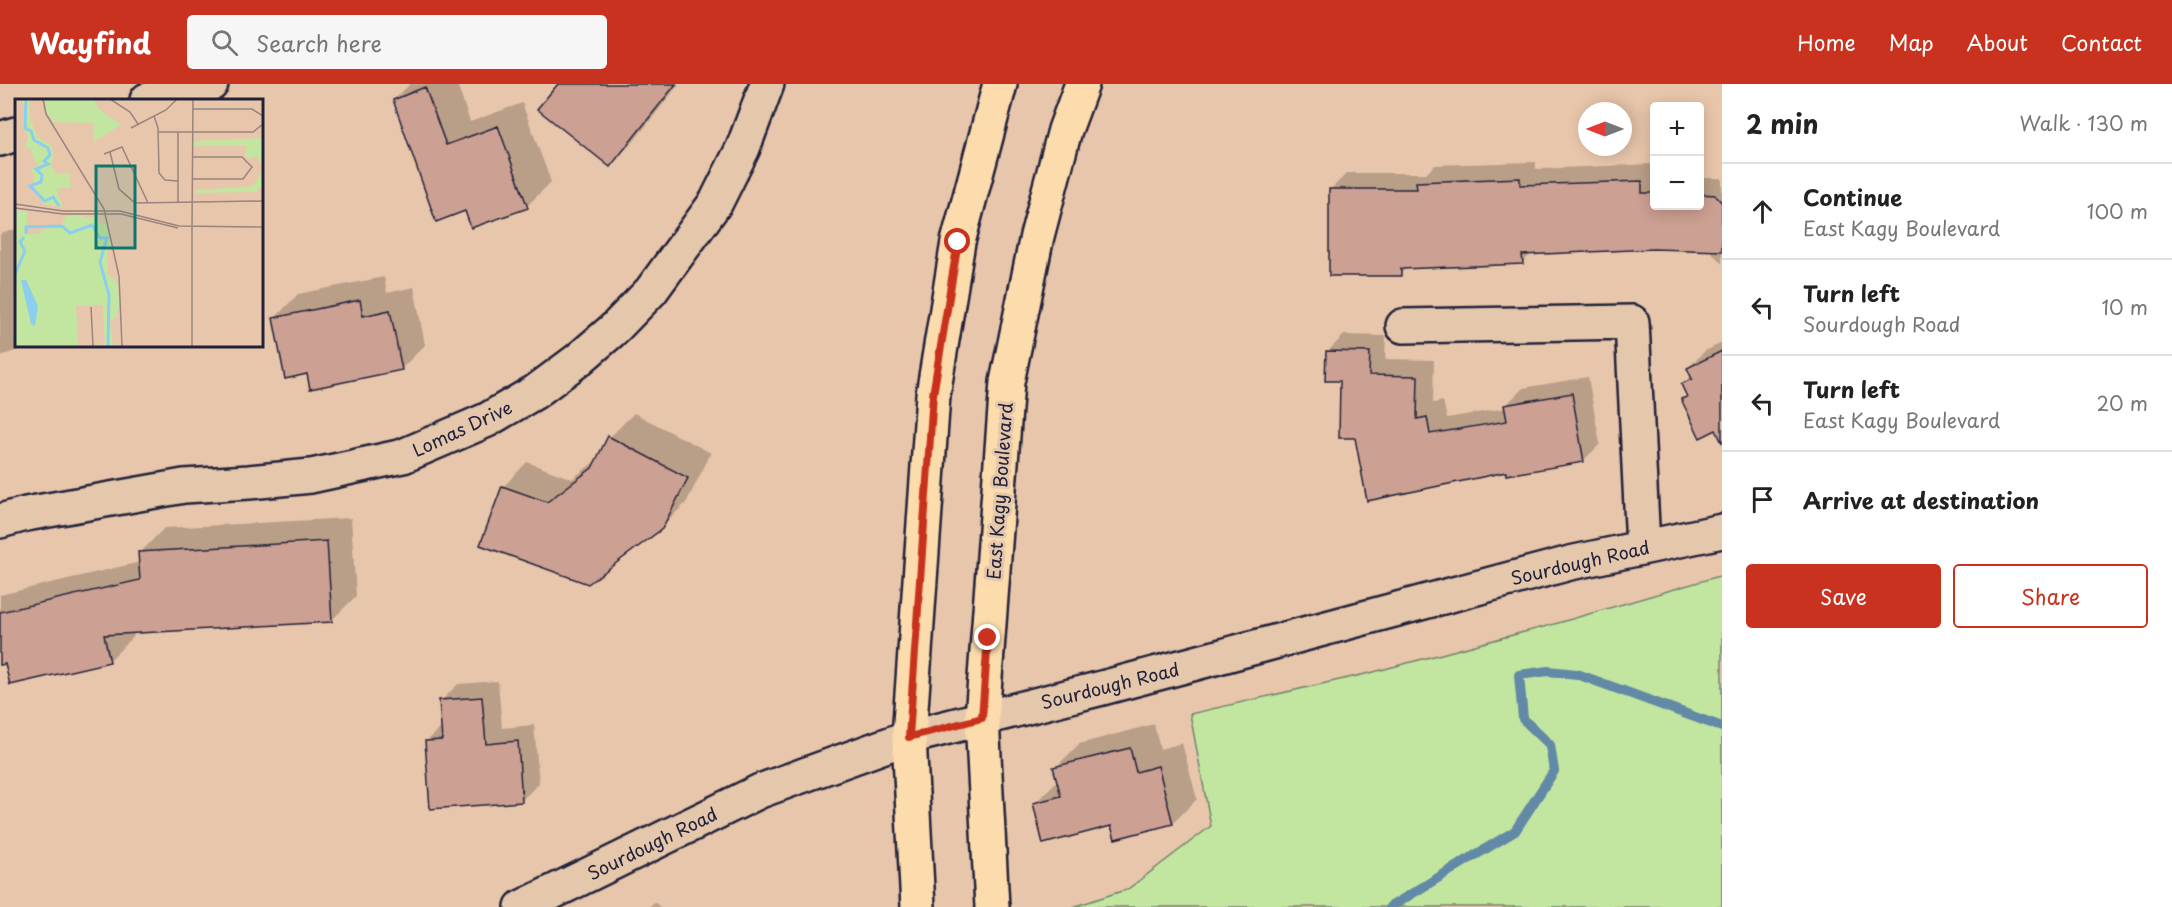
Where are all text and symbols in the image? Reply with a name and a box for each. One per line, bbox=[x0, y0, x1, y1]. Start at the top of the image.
search box bbox=[187, 15, 607, 69]
text: Wayfind bbox=[30, 21, 151, 64]
icon: search bbox=[208, 26, 241, 59]
text: Search here bbox=[256, 26, 382, 59]
text: Home bbox=[1797, 26, 1856, 58]
text: Map bbox=[1889, 26, 1934, 58]
text: About bbox=[1967, 26, 2028, 58]
text: Contact bbox=[2061, 26, 2142, 58]
inset map bbox=[15, 99, 262, 346]
north arrow bbox=[1578, 102, 1632, 156]
map controls bbox=[1650, 102, 1704, 210]
button: + bbox=[1650, 102, 1704, 156]
text: 2 min bbox=[1746, 104, 1819, 143]
text: Walk · 130 m bbox=[2020, 108, 2148, 138]
button: − bbox=[1650, 156, 1704, 210]
text: Continue bbox=[1803, 180, 1902, 213]
icon: ahead bbox=[1746, 195, 1779, 228]
text: 100 m bbox=[2087, 196, 2148, 226]
text: East Kagy Boulevard bbox=[1803, 213, 2000, 243]
route start bbox=[944, 228, 970, 254]
text: Turn left bbox=[1803, 276, 1900, 309]
icon: left bbox=[1746, 291, 1779, 324]
text: 10 m bbox=[2101, 292, 2148, 322]
text: Sourdough Road bbox=[1803, 309, 1960, 339]
text: Turn left bbox=[1803, 372, 1900, 405]
icon: left bbox=[1746, 387, 1779, 420]
text: 20 m bbox=[2096, 388, 2148, 418]
street label: Lomas Drive bbox=[408, 393, 516, 463]
street label: East Kagy Boulevard bbox=[979, 401, 1019, 581]
text: East Kagy Boulevard bbox=[1803, 405, 2000, 435]
icon: arrive bbox=[1746, 483, 1779, 516]
text: Arrive at destination bbox=[1803, 483, 2039, 516]
street label: Sourdough Road bbox=[1508, 533, 1652, 591]
button: Save bbox=[1746, 564, 1941, 628]
button: Share bbox=[1953, 564, 2148, 628]
route end bbox=[974, 624, 1000, 650]
street label: Sourdough Road bbox=[1038, 655, 1182, 715]
street label: Sourdough Road bbox=[582, 800, 722, 886]

